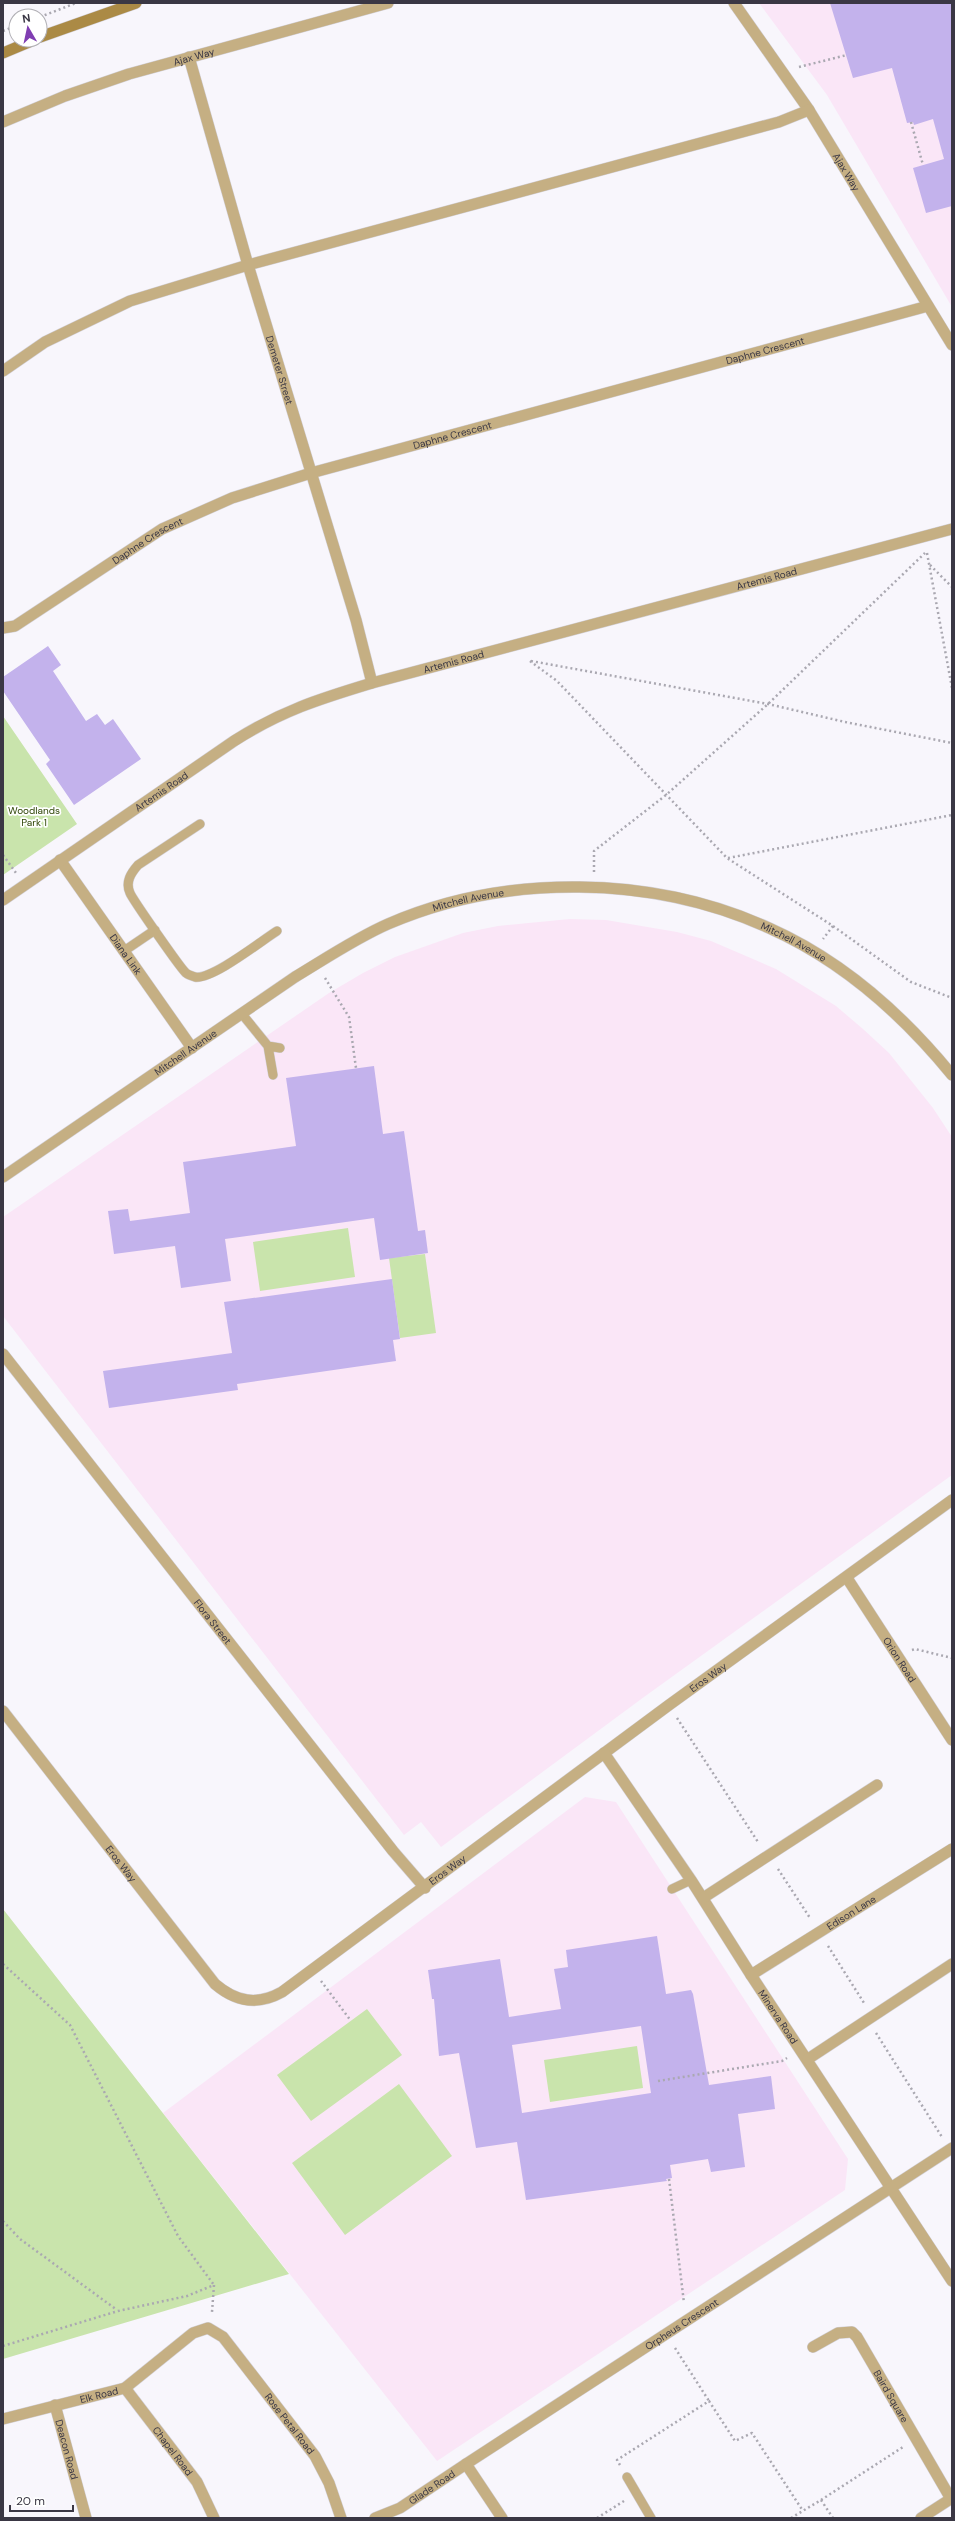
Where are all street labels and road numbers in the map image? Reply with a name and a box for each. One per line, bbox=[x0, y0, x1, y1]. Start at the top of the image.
street label: Ajax Way bbox=[172, 45, 216, 69]
street label: Ajax Way bbox=[830, 151, 863, 194]
street label: Demeter Street bbox=[263, 334, 296, 406]
street label: Daphne Crescent bbox=[724, 334, 806, 367]
street label: Daphne Crescent bbox=[412, 418, 493, 452]
street label: Daphne Crescent bbox=[110, 514, 185, 567]
street label: Artemis Road bbox=[735, 564, 798, 593]
street label: Artemis Road bbox=[422, 648, 485, 676]
street label: Artemis Road bbox=[132, 769, 191, 815]
street label: Mitchell Avenue bbox=[431, 886, 505, 914]
street label: Mitchell Avenue bbox=[759, 919, 829, 965]
street label: Diana Link bbox=[107, 931, 145, 977]
street label: Mitchell Avenue bbox=[152, 1026, 220, 1079]
street label: Flora Street bbox=[191, 1597, 234, 1647]
street label: Orion Road bbox=[880, 1635, 919, 1685]
street label: Eros Way bbox=[687, 1659, 730, 1695]
street label: Eros Way bbox=[103, 1843, 140, 1885]
street label: Eros Way bbox=[426, 1852, 469, 1888]
street label: Edison Lane bbox=[824, 1892, 879, 1933]
street label: Minerva Road bbox=[755, 1987, 800, 2046]
street label: Orpheus Crescent bbox=[643, 2296, 721, 2353]
street label: Baird Square bbox=[870, 2368, 911, 2425]
street label: Elk Road bbox=[79, 2384, 120, 2406]
street label: Rose Petal Road bbox=[262, 2391, 317, 2457]
street label: Deacon Road bbox=[52, 2418, 81, 2481]
street label: Chapel Road bbox=[150, 2424, 196, 2478]
street label: Glade Road bbox=[406, 2467, 458, 2507]

